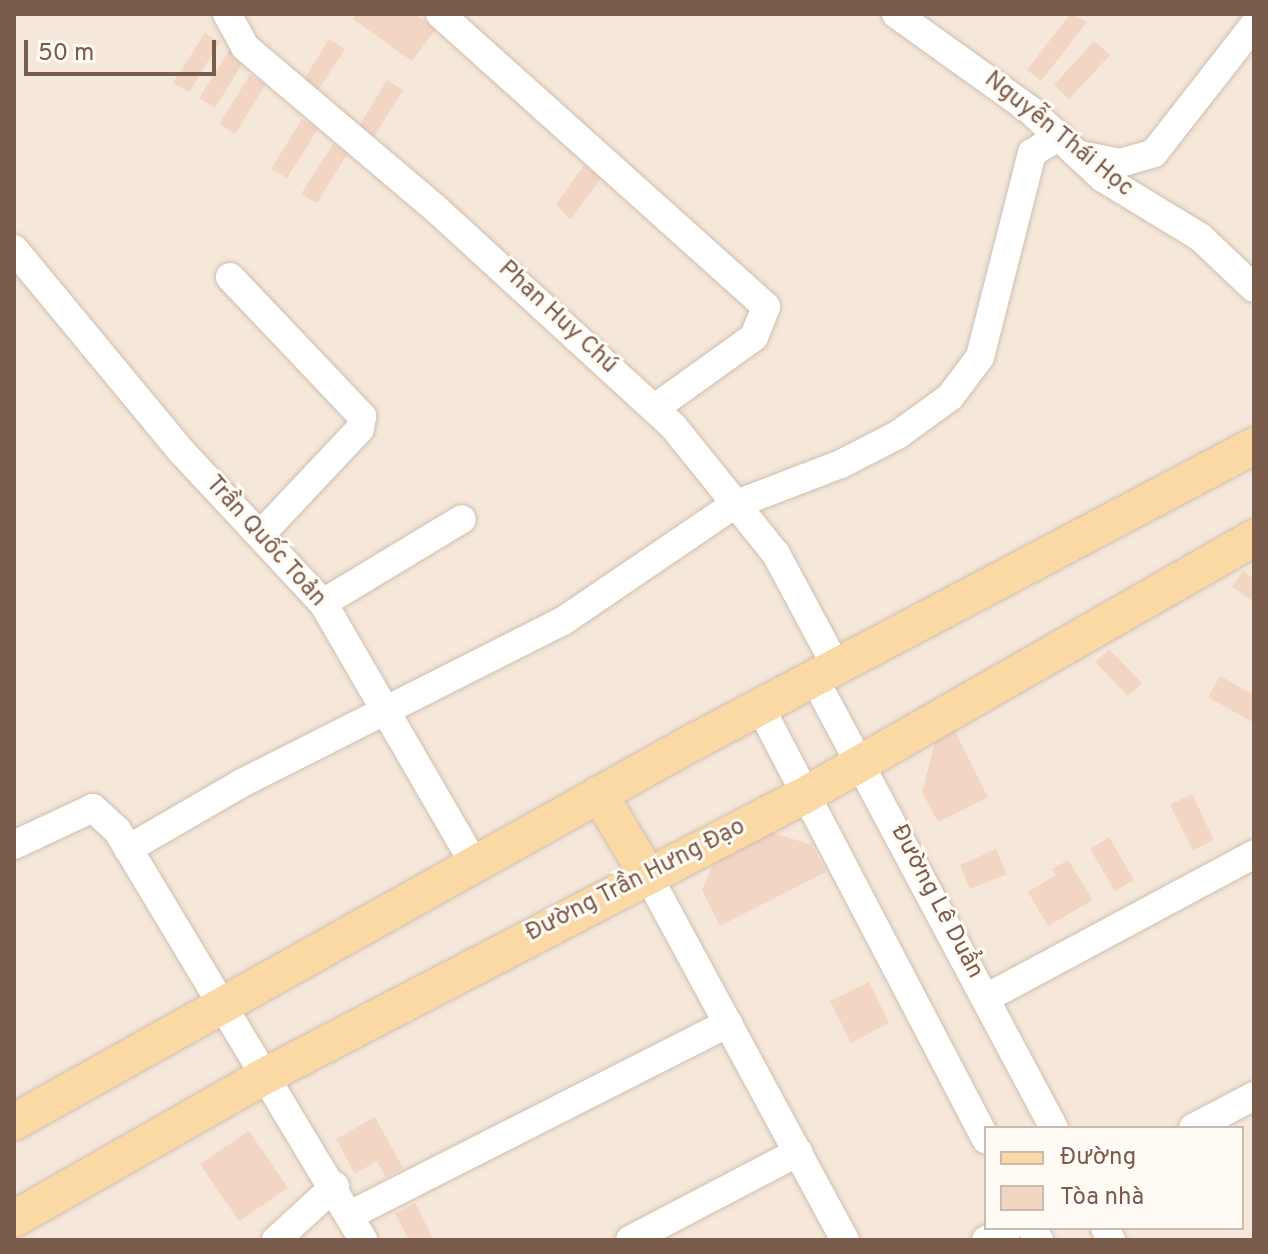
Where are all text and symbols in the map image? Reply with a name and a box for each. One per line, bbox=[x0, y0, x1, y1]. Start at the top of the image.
scale bar bbox=[28, 24, 220, 74]
text: 50 m bbox=[38, 39, 94, 69]
street label: Nguyễn Thái Học bbox=[977, 66, 1139, 204]
street label: Phan Huy Chú bbox=[491, 256, 623, 380]
street label: Trần Quốc Toản bbox=[198, 470, 332, 614]
street label: Đường Trần Hưng Đạo bbox=[521, 813, 751, 949]
street label: Đường Lê Duẩn bbox=[883, 820, 989, 984]
legend bbox=[984, 1126, 1244, 1230]
text: Đường bbox=[1060, 1143, 1136, 1173]
text: Tòa nhà bbox=[1060, 1183, 1144, 1213]

